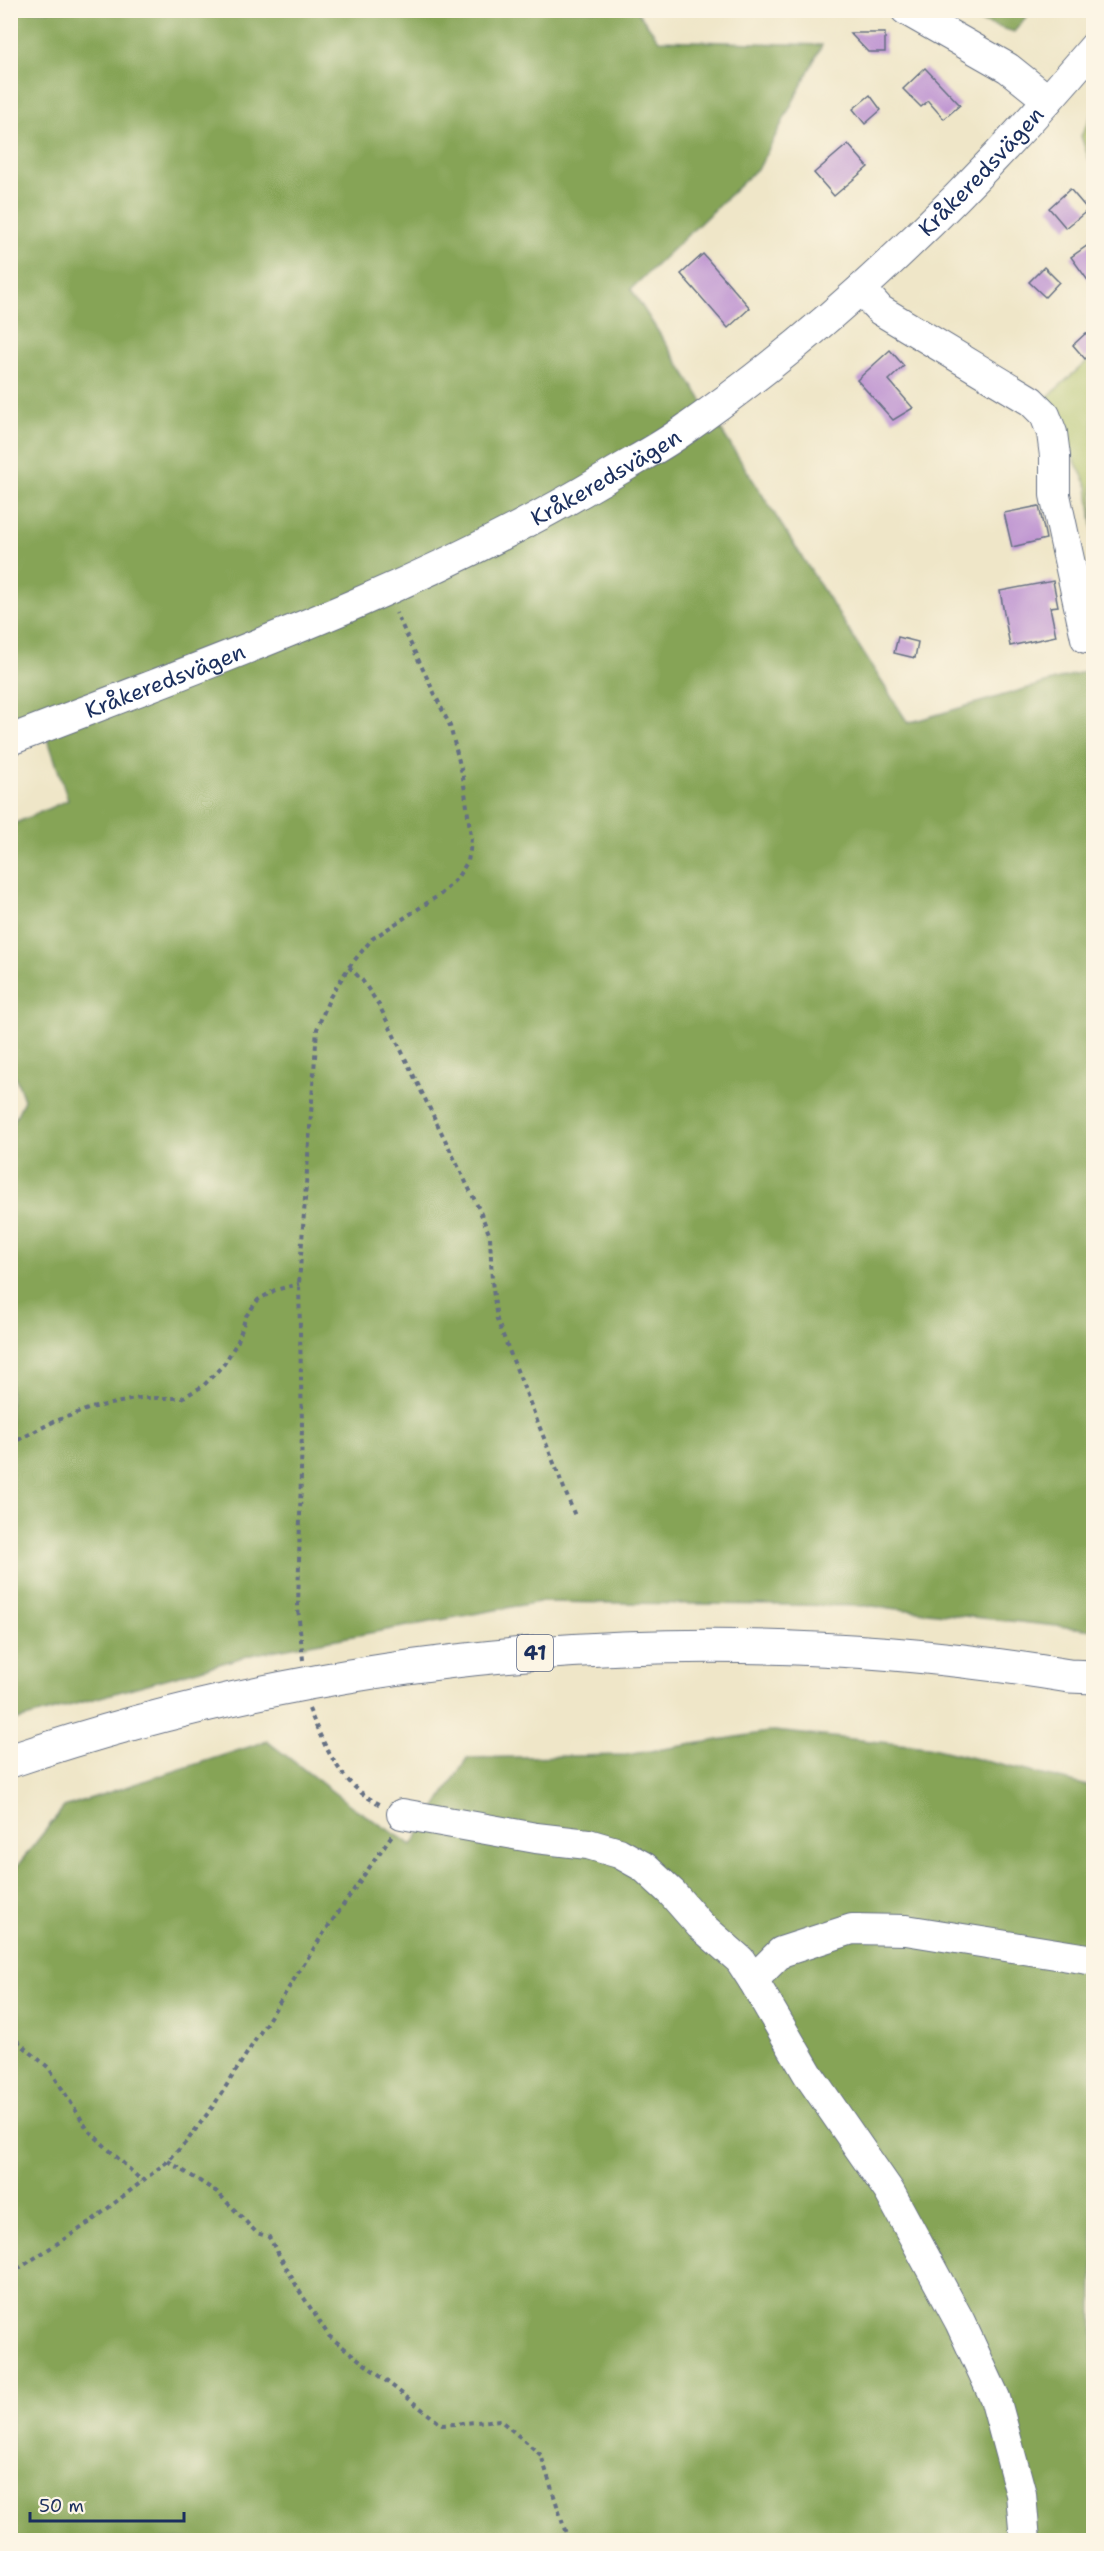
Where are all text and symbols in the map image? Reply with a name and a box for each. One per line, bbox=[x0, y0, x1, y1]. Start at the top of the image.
street label: Kråkeredsvägen bbox=[912, 100, 1050, 242]
street label: Kråkeredsvägen bbox=[525, 422, 687, 532]
street label: Kråkeredsvägen bbox=[81, 636, 249, 724]
road number: 41 bbox=[517, 1635, 553, 1671]
scale bar bbox=[30, 2485, 184, 2523]
text: 50 m bbox=[39, 2494, 84, 2518]

